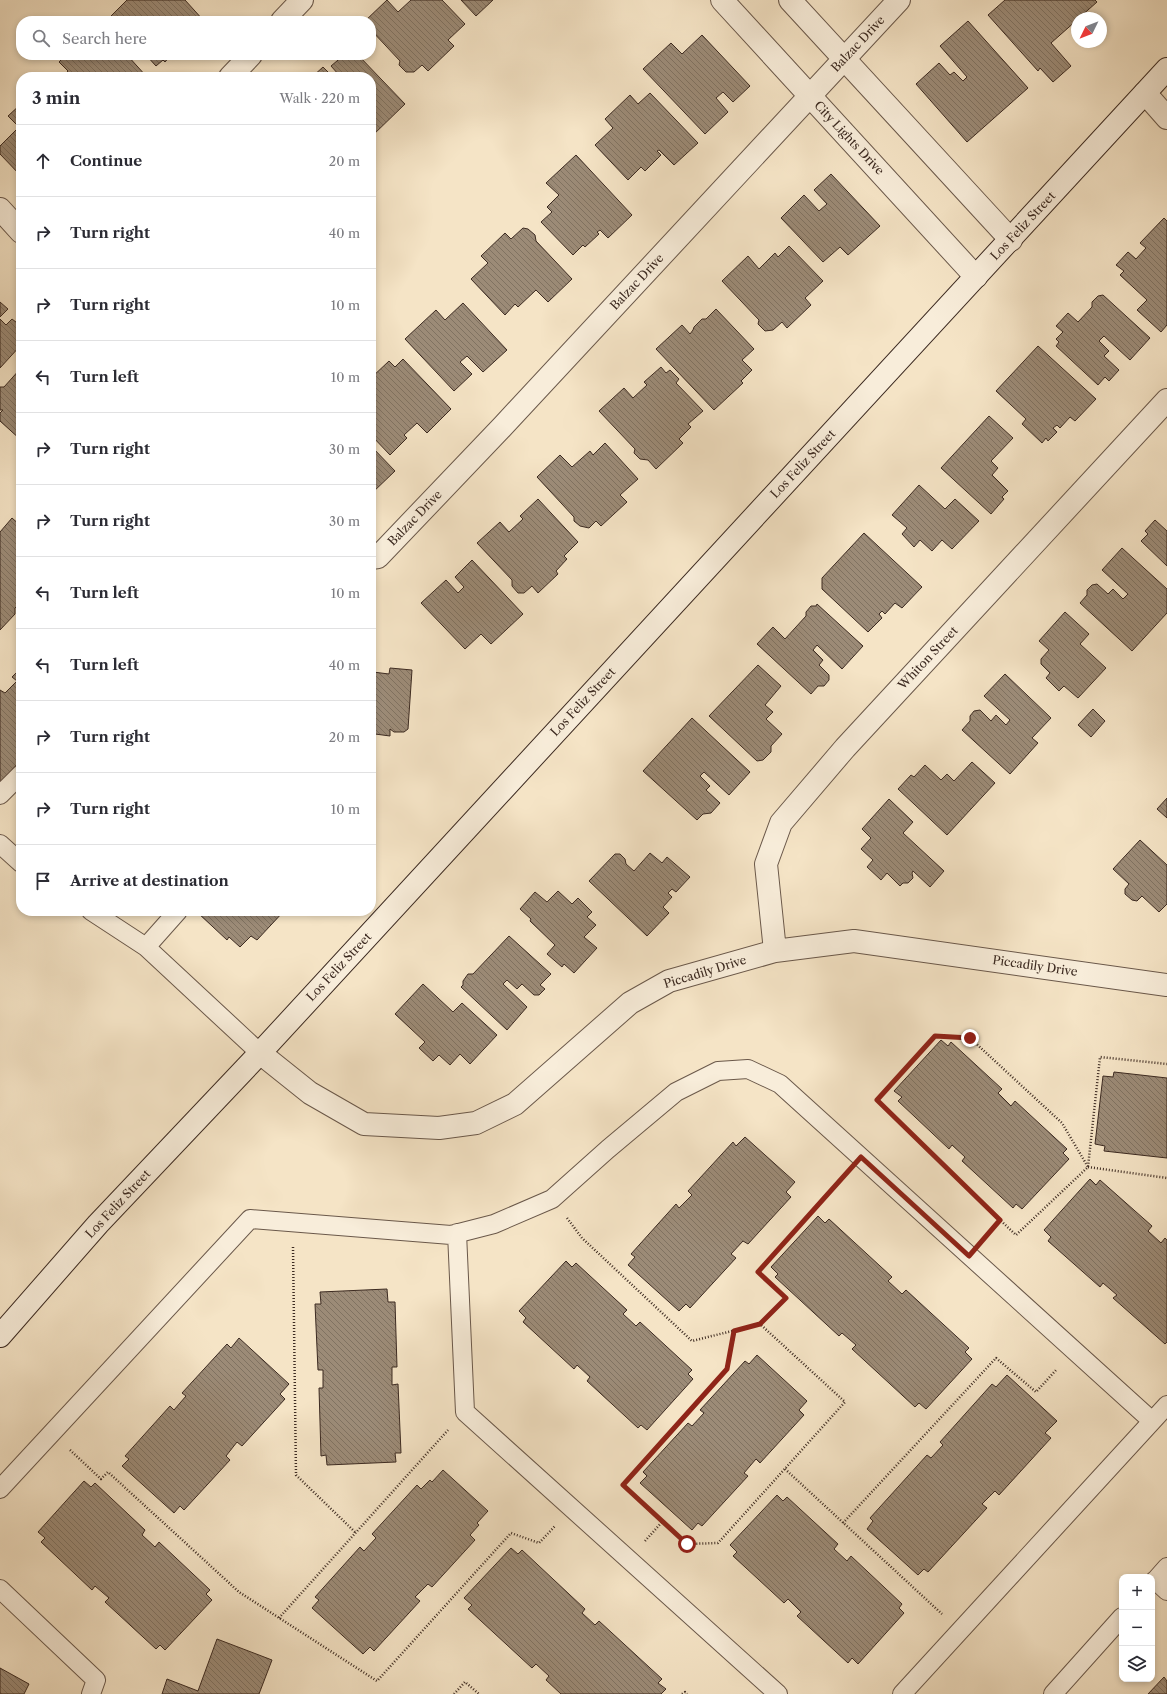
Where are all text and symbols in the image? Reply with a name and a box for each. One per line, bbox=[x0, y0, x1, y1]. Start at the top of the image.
street label: Balzac Drive bbox=[828, 12, 888, 75]
north arrow bbox=[1071, 12, 1107, 48]
search box bbox=[16, 16, 376, 60]
icon: search bbox=[30, 27, 52, 49]
text: Search here bbox=[62, 29, 147, 48]
text: 3 min bbox=[32, 88, 81, 108]
text: Walk · 220 m bbox=[280, 90, 360, 106]
street label: City Lights Drive bbox=[811, 97, 888, 178]
icon: ahead bbox=[32, 150, 54, 172]
text: Continue bbox=[70, 151, 142, 170]
text: 20 m bbox=[329, 153, 360, 169]
street label: Los Feliz Street bbox=[987, 188, 1059, 263]
icon: right bbox=[32, 222, 54, 244]
text: Turn right bbox=[70, 223, 150, 242]
text: 40 m bbox=[329, 225, 360, 241]
street label: Balzac Drive bbox=[607, 250, 667, 313]
icon: right bbox=[32, 294, 54, 316]
text: Turn right bbox=[70, 295, 150, 314]
text: 10 m bbox=[331, 297, 360, 313]
icon: left bbox=[32, 366, 54, 388]
text: Turn left bbox=[70, 367, 139, 386]
text: 10 m bbox=[331, 369, 360, 385]
street label: Los Feliz Street bbox=[767, 426, 839, 501]
icon: right bbox=[32, 438, 54, 460]
text: Turn right bbox=[70, 439, 150, 458]
text: 30 m bbox=[329, 441, 360, 457]
street label: Balzac Drive bbox=[384, 487, 445, 549]
icon: right bbox=[32, 510, 54, 532]
text: Turn right bbox=[70, 511, 150, 530]
text: 30 m bbox=[329, 513, 360, 529]
icon: left bbox=[32, 582, 54, 604]
text: Turn left bbox=[70, 583, 139, 602]
text: 10 m bbox=[331, 585, 360, 601]
street label: Whiton Street bbox=[894, 622, 961, 693]
icon: left bbox=[32, 654, 54, 676]
text: Turn left bbox=[70, 655, 139, 674]
text: 40 m bbox=[329, 657, 360, 673]
street label: Los Feliz Street bbox=[547, 664, 619, 739]
icon: right bbox=[32, 726, 54, 748]
text: Turn right bbox=[70, 727, 150, 746]
text: 20 m bbox=[329, 729, 360, 745]
icon: right bbox=[32, 798, 54, 820]
text: Turn right bbox=[70, 799, 150, 818]
text: 10 m bbox=[331, 801, 360, 817]
icon: arrive bbox=[32, 870, 54, 892]
text: Arrive at destination bbox=[70, 871, 229, 890]
street label: Los Feliz Street bbox=[303, 929, 375, 1004]
street label: Piccadily Drive bbox=[662, 952, 748, 991]
street label: Piccadily Drive bbox=[992, 952, 1079, 979]
route end bbox=[961, 1029, 979, 1047]
street label: Los Feliz Street bbox=[82, 1166, 154, 1241]
route start bbox=[678, 1535, 696, 1553]
map controls bbox=[1119, 1574, 1155, 1682]
button: + bbox=[1119, 1574, 1155, 1610]
button: − bbox=[1119, 1610, 1155, 1646]
button: layers bbox=[1119, 1646, 1155, 1682]

